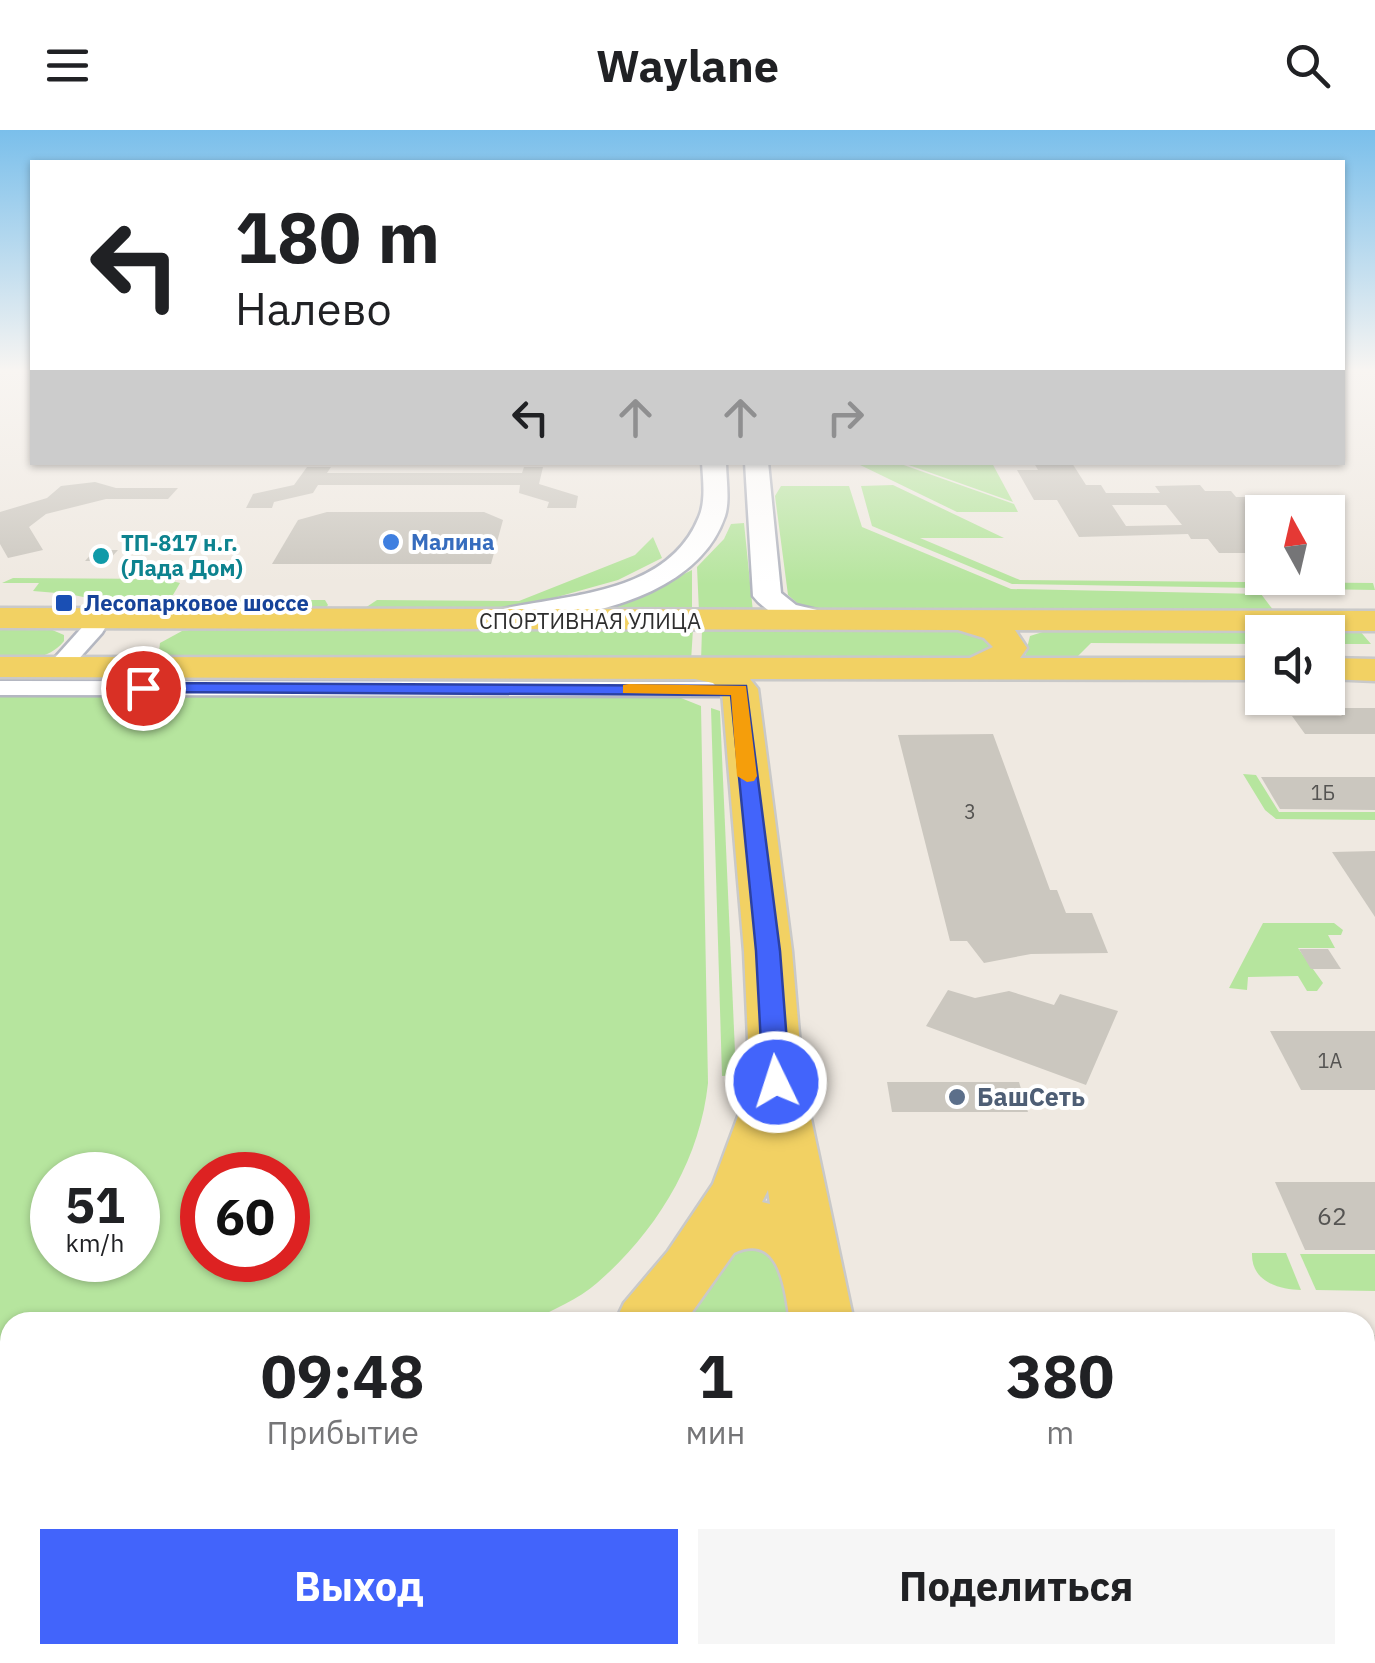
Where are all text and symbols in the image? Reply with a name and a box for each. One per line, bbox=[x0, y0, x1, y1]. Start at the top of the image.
text: Waylane bbox=[596, 36, 779, 94]
icon: menu bbox=[40, 38, 95, 93]
icon: search bbox=[1280, 38, 1335, 93]
text: 180 m bbox=[235, 191, 440, 282]
icon: left bbox=[70, 200, 200, 330]
text: Налево bbox=[235, 279, 392, 337]
icon: left bbox=[503, 390, 558, 445]
icon: ahead bbox=[608, 390, 663, 445]
icon: ahead bbox=[713, 390, 768, 445]
icon: right bbox=[818, 390, 873, 445]
north arrow bbox=[1245, 495, 1345, 595]
map controls bbox=[1245, 495, 1345, 715]
place label: Малина bbox=[411, 527, 494, 556]
place label: ТП-817 н.г. (Лада Дом) bbox=[121, 528, 243, 582]
marker: Малина bbox=[380, 531, 402, 553]
marker: ТП-817 н.г. (Лада Дом) bbox=[90, 545, 112, 567]
place label: Лесопарковое шоссе bbox=[84, 588, 309, 617]
marker: Лесопарковое шоссе bbox=[53, 592, 75, 614]
street label: СПОРТИВНАЯ УЛИЦА bbox=[479, 606, 701, 635]
button: sound bbox=[1245, 615, 1345, 715]
pin bbox=[101, 646, 186, 731]
icon: arrive bbox=[116, 661, 171, 716]
house number: 1Б bbox=[1311, 779, 1335, 806]
house number: 3 bbox=[964, 798, 976, 825]
position arrow bbox=[724, 1030, 828, 1134]
house number: 1А bbox=[1318, 1047, 1343, 1074]
place label: БашСеть bbox=[977, 1080, 1085, 1113]
marker: БашСеть bbox=[946, 1086, 968, 1108]
speed limit sign: 60 bbox=[180, 1152, 310, 1282]
text: 51 bbox=[65, 1172, 125, 1237]
house number: 62 bbox=[1317, 1199, 1347, 1232]
text: km/h bbox=[66, 1226, 124, 1259]
text: 09:48 bbox=[261, 1336, 425, 1415]
text: 1 bbox=[697, 1336, 733, 1415]
text: 380 bbox=[1006, 1336, 1114, 1415]
text: Прибытие bbox=[267, 1411, 419, 1453]
text: мин bbox=[685, 1411, 745, 1453]
text: m bbox=[1046, 1411, 1074, 1453]
button: Выход bbox=[40, 1529, 678, 1644]
button: Поделиться bbox=[698, 1529, 1335, 1644]

